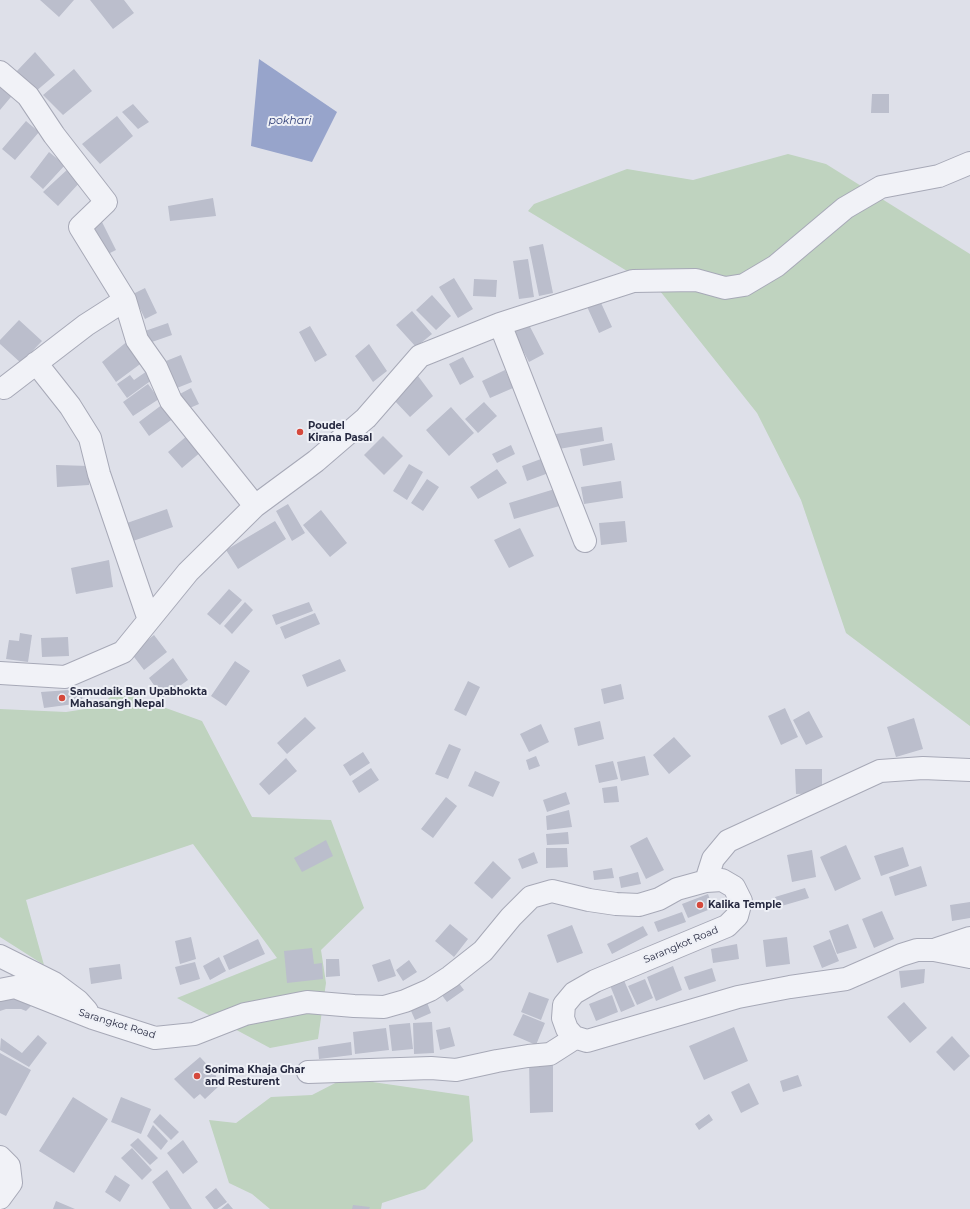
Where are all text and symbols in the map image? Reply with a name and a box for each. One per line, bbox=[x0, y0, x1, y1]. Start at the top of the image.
water label: pokhari bbox=[268, 114, 312, 128]
place label: Poudel Kirana Pasal bbox=[308, 420, 372, 444]
marker: Poudel Kirana Pasal bbox=[295, 427, 305, 437]
place label: Samudaik Ban Upabhokta Mahasangh Nepal bbox=[70, 686, 207, 710]
marker: Samudaik Ban Upabhokta Mahasangh Nepal bbox=[57, 693, 67, 703]
place label: Kalika Temple bbox=[708, 899, 782, 911]
marker: Kalika Temple bbox=[695, 900, 705, 910]
street label: Sarangkot Road bbox=[642, 924, 720, 966]
street label: Sarangkot Road bbox=[77, 1007, 157, 1041]
place label: Sonima Khaja Ghar and Resturent bbox=[205, 1064, 305, 1088]
marker: Sonima Khaja Ghar and Resturent bbox=[192, 1071, 202, 1081]

